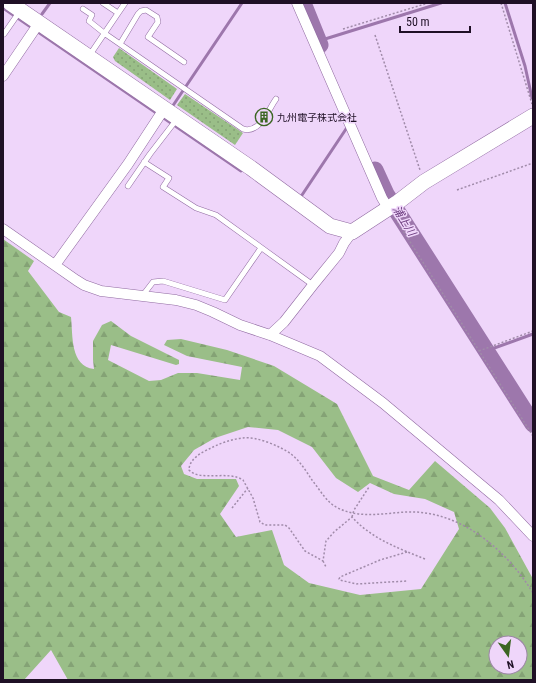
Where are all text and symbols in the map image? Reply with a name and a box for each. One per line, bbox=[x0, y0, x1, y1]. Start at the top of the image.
scale bar bbox=[400, 8, 470, 34]
text: 50 m bbox=[406, 15, 430, 29]
building icon: 九州電子株式会社 bbox=[254, 107, 274, 127]
place label: 九州電子株式会社 bbox=[277, 112, 357, 123]
water label: 浦上川 bbox=[390, 204, 419, 239]
north arrow bbox=[488, 635, 528, 675]
text: N bbox=[505, 657, 515, 671]

